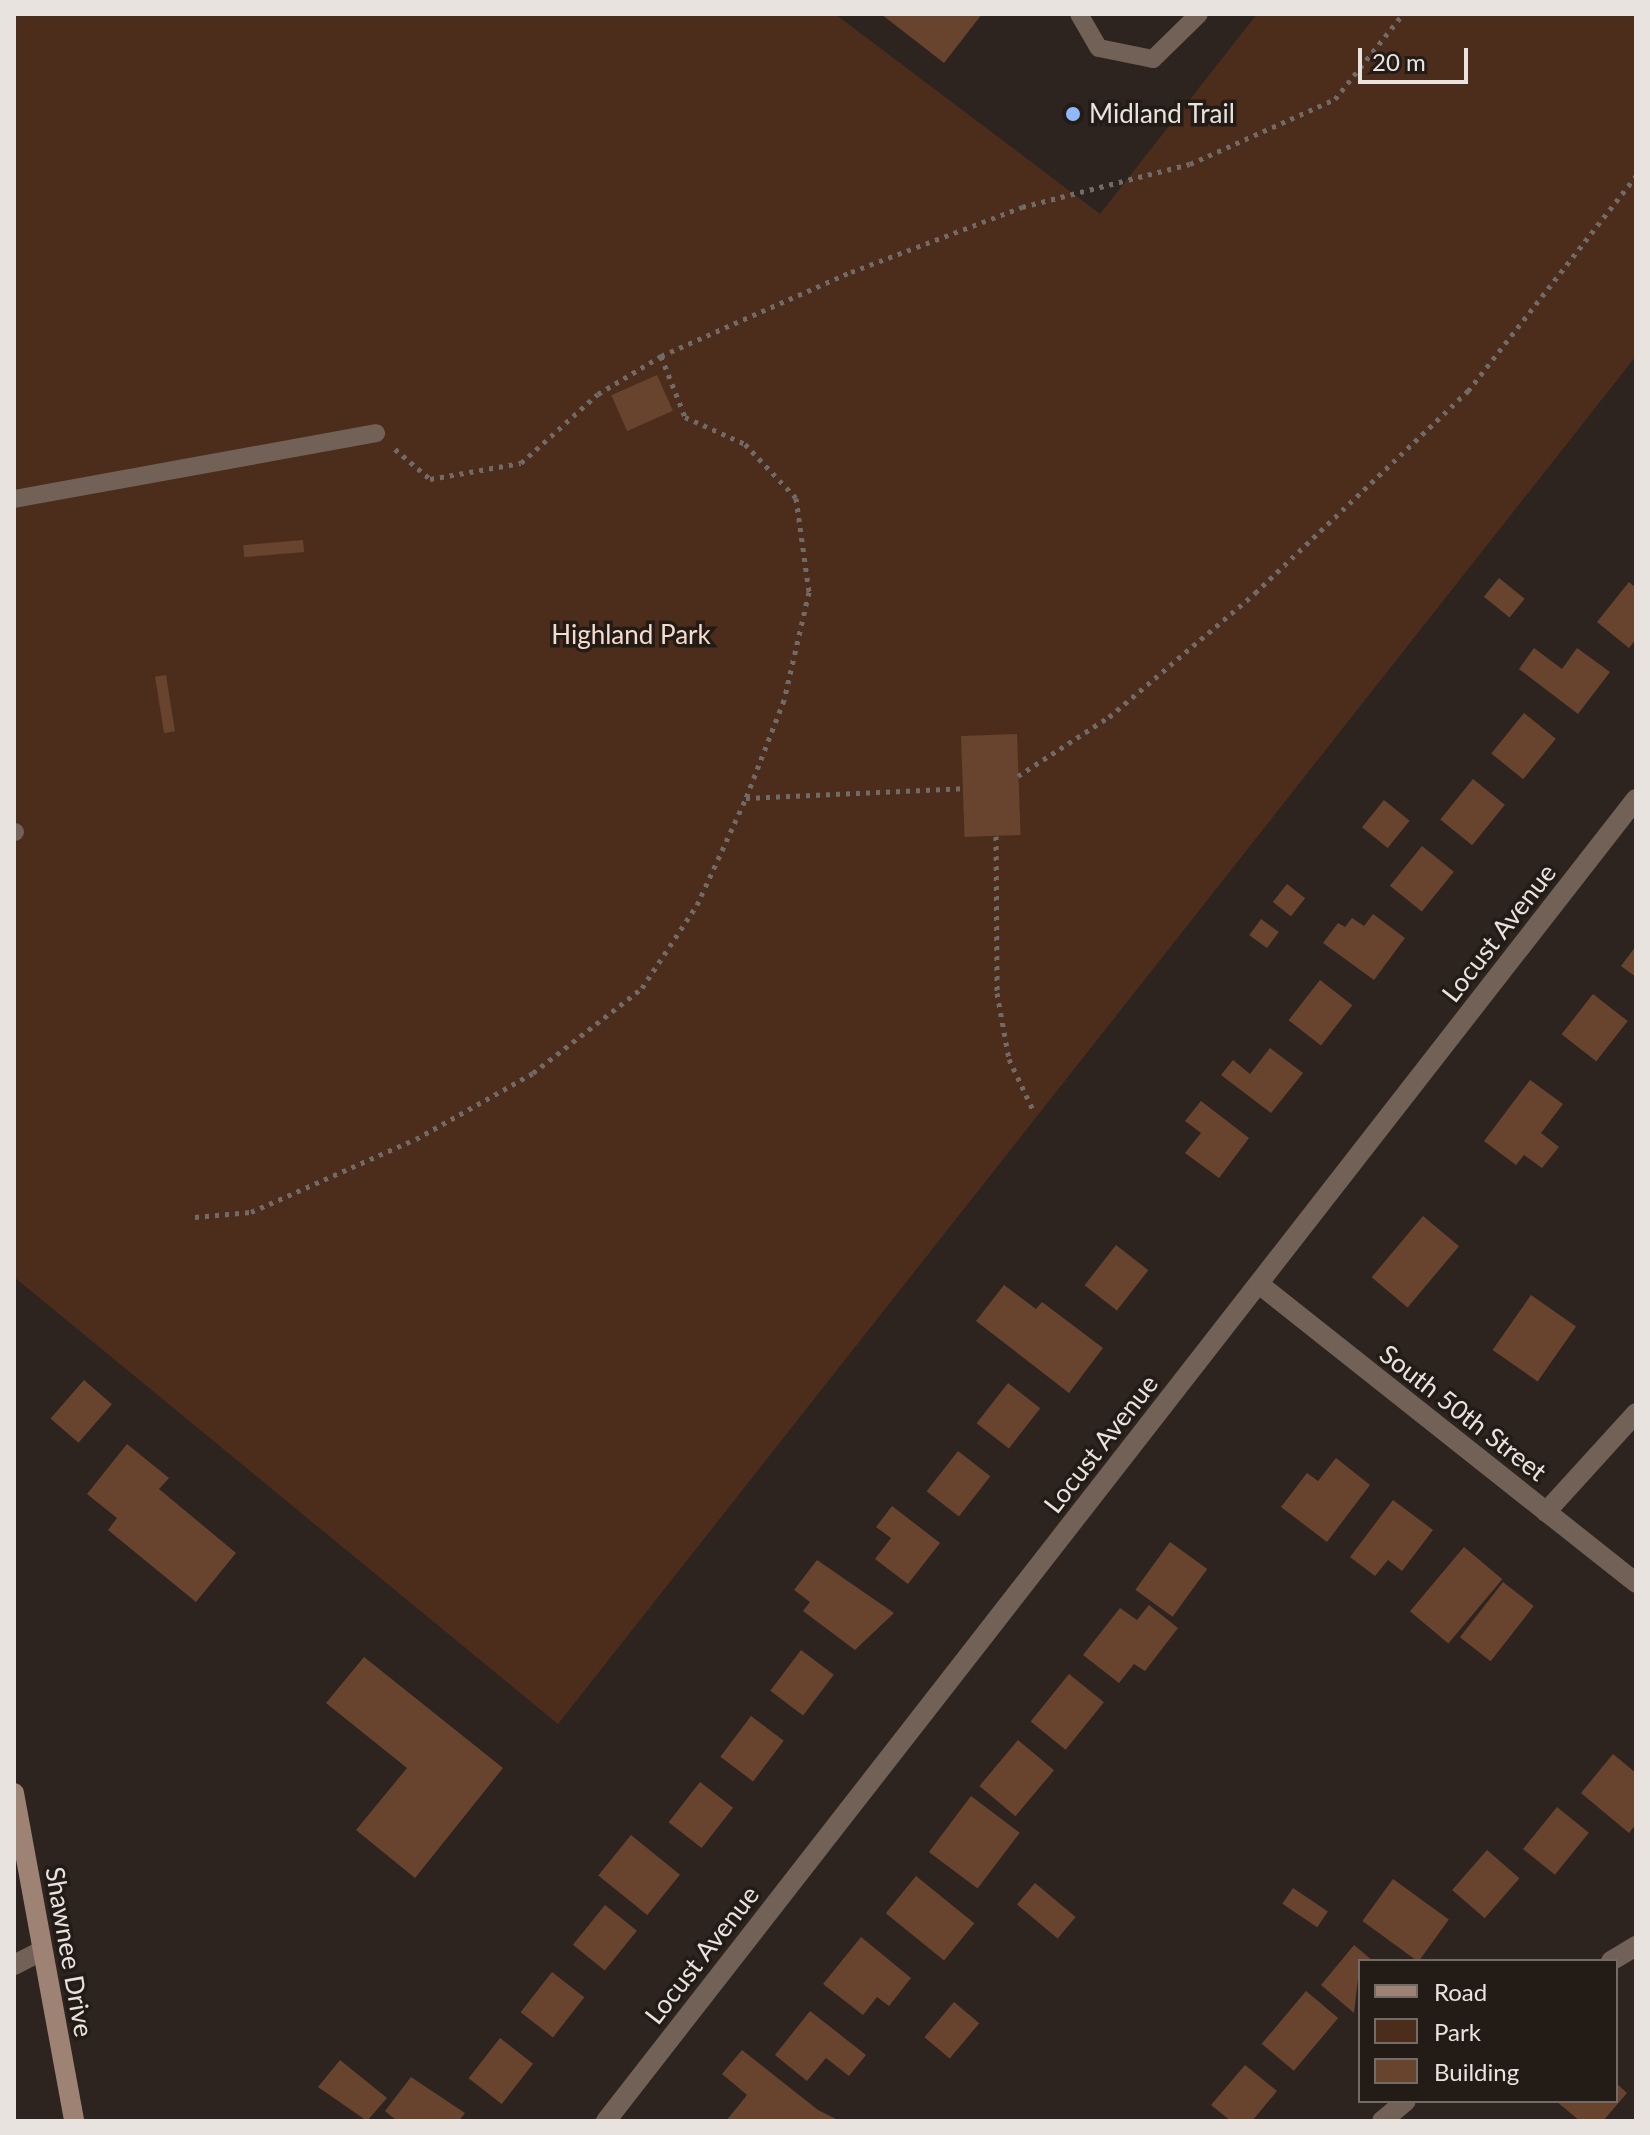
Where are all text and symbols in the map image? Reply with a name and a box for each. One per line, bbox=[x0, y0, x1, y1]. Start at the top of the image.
scale bar bbox=[1362, 32, 1472, 82]
text: 20 m bbox=[1372, 47, 1426, 76]
place label: Midland Trail bbox=[1089, 98, 1236, 130]
marker: Midland Trail bbox=[1064, 105, 1082, 123]
park label: Highland Park bbox=[551, 619, 711, 651]
street label: Locust Avenue bbox=[1435, 857, 1563, 1009]
street label: South 50th Street bbox=[1373, 1338, 1553, 1488]
street label: Locust Avenue bbox=[1037, 1368, 1165, 1520]
street label: Shawnee Drive bbox=[39, 1864, 99, 2040]
street label: Locust Avenue bbox=[638, 1879, 766, 2031]
legend bbox=[1358, 1959, 1618, 2103]
text: Road bbox=[1434, 1977, 1487, 2006]
text: Park bbox=[1434, 2017, 1481, 2046]
text: Building bbox=[1434, 2057, 1519, 2086]

